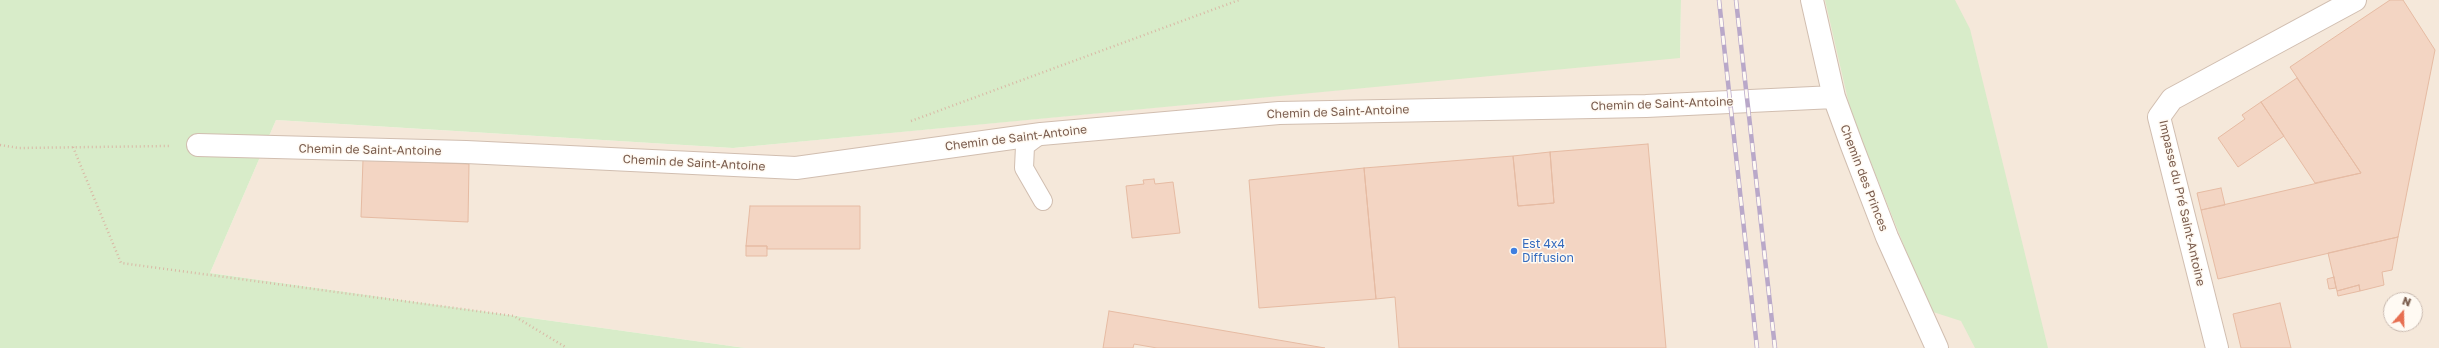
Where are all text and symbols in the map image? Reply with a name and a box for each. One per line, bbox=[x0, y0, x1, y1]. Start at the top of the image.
street label: Chemin de Saint-Antoine bbox=[1590, 94, 1734, 114]
street label: Chemin de Saint-Antoine bbox=[1266, 102, 1410, 122]
street label: Impasse du Pré Saint-Antoine bbox=[2156, 118, 2208, 288]
street label: Chemin de Saint-Antoine bbox=[944, 122, 1088, 154]
street label: Chemin des Princes bbox=[1837, 122, 1891, 234]
street label: Chemin de Saint-Antoine bbox=[298, 142, 442, 158]
street label: Chemin de Saint-Antoine bbox=[622, 152, 766, 174]
place label: Est 4x4 Diffusion bbox=[1522, 237, 1574, 265]
marker: Est 4x4 Diffusion bbox=[1509, 246, 1519, 256]
north arrow bbox=[2383, 292, 2423, 332]
text: N bbox=[2401, 294, 2413, 309]

